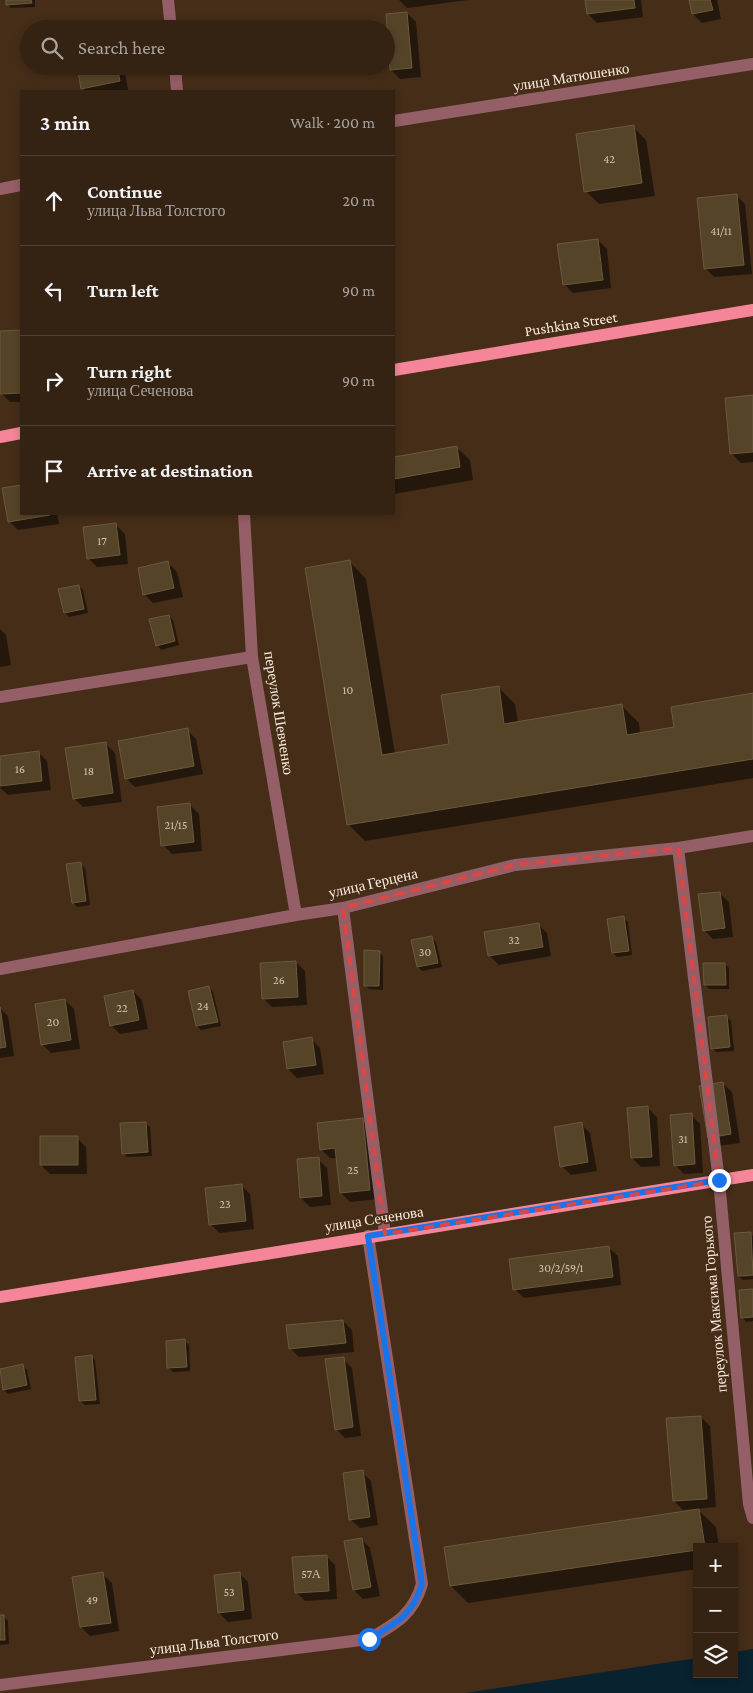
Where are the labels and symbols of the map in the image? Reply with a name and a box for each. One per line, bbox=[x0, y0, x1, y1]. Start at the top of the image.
street label: улица Матюшенко bbox=[512, 60, 630, 94]
house number: 42 bbox=[603, 152, 615, 166]
house number: 41/11 bbox=[710, 224, 732, 238]
street label: Pushkina Street bbox=[524, 309, 619, 339]
house number: 17 bbox=[97, 534, 107, 548]
street label: переулок Шевченко bbox=[261, 650, 297, 776]
house number: 10 bbox=[343, 683, 354, 697]
house number: 16 bbox=[15, 762, 25, 776]
house number: 18 bbox=[84, 764, 94, 778]
house number: 21/15 bbox=[165, 818, 187, 832]
street label: улица Герцена bbox=[327, 865, 419, 901]
house number: 32 bbox=[508, 933, 520, 947]
house number: 30 bbox=[419, 945, 431, 959]
house number: 26 bbox=[273, 973, 285, 987]
house number: 24 bbox=[197, 999, 209, 1013]
house number: 22 bbox=[116, 1001, 128, 1015]
house number: 20 bbox=[47, 1015, 59, 1029]
house number: 31 bbox=[678, 1132, 688, 1146]
house number: 25 bbox=[347, 1163, 359, 1177]
route end bbox=[708, 1169, 731, 1192]
house number: 23 bbox=[219, 1197, 231, 1211]
street label: улица Сеченова bbox=[324, 1203, 425, 1235]
street label: переулок Максима Горького bbox=[698, 1215, 730, 1393]
house number: 30/2/59/1 bbox=[539, 1261, 584, 1275]
house number: 57А bbox=[301, 1567, 321, 1581]
house number: 53 bbox=[223, 1585, 235, 1599]
house number: 49 bbox=[86, 1593, 98, 1607]
street label: улица Льва Толстого bbox=[149, 1626, 279, 1658]
route start bbox=[358, 1628, 381, 1651]

